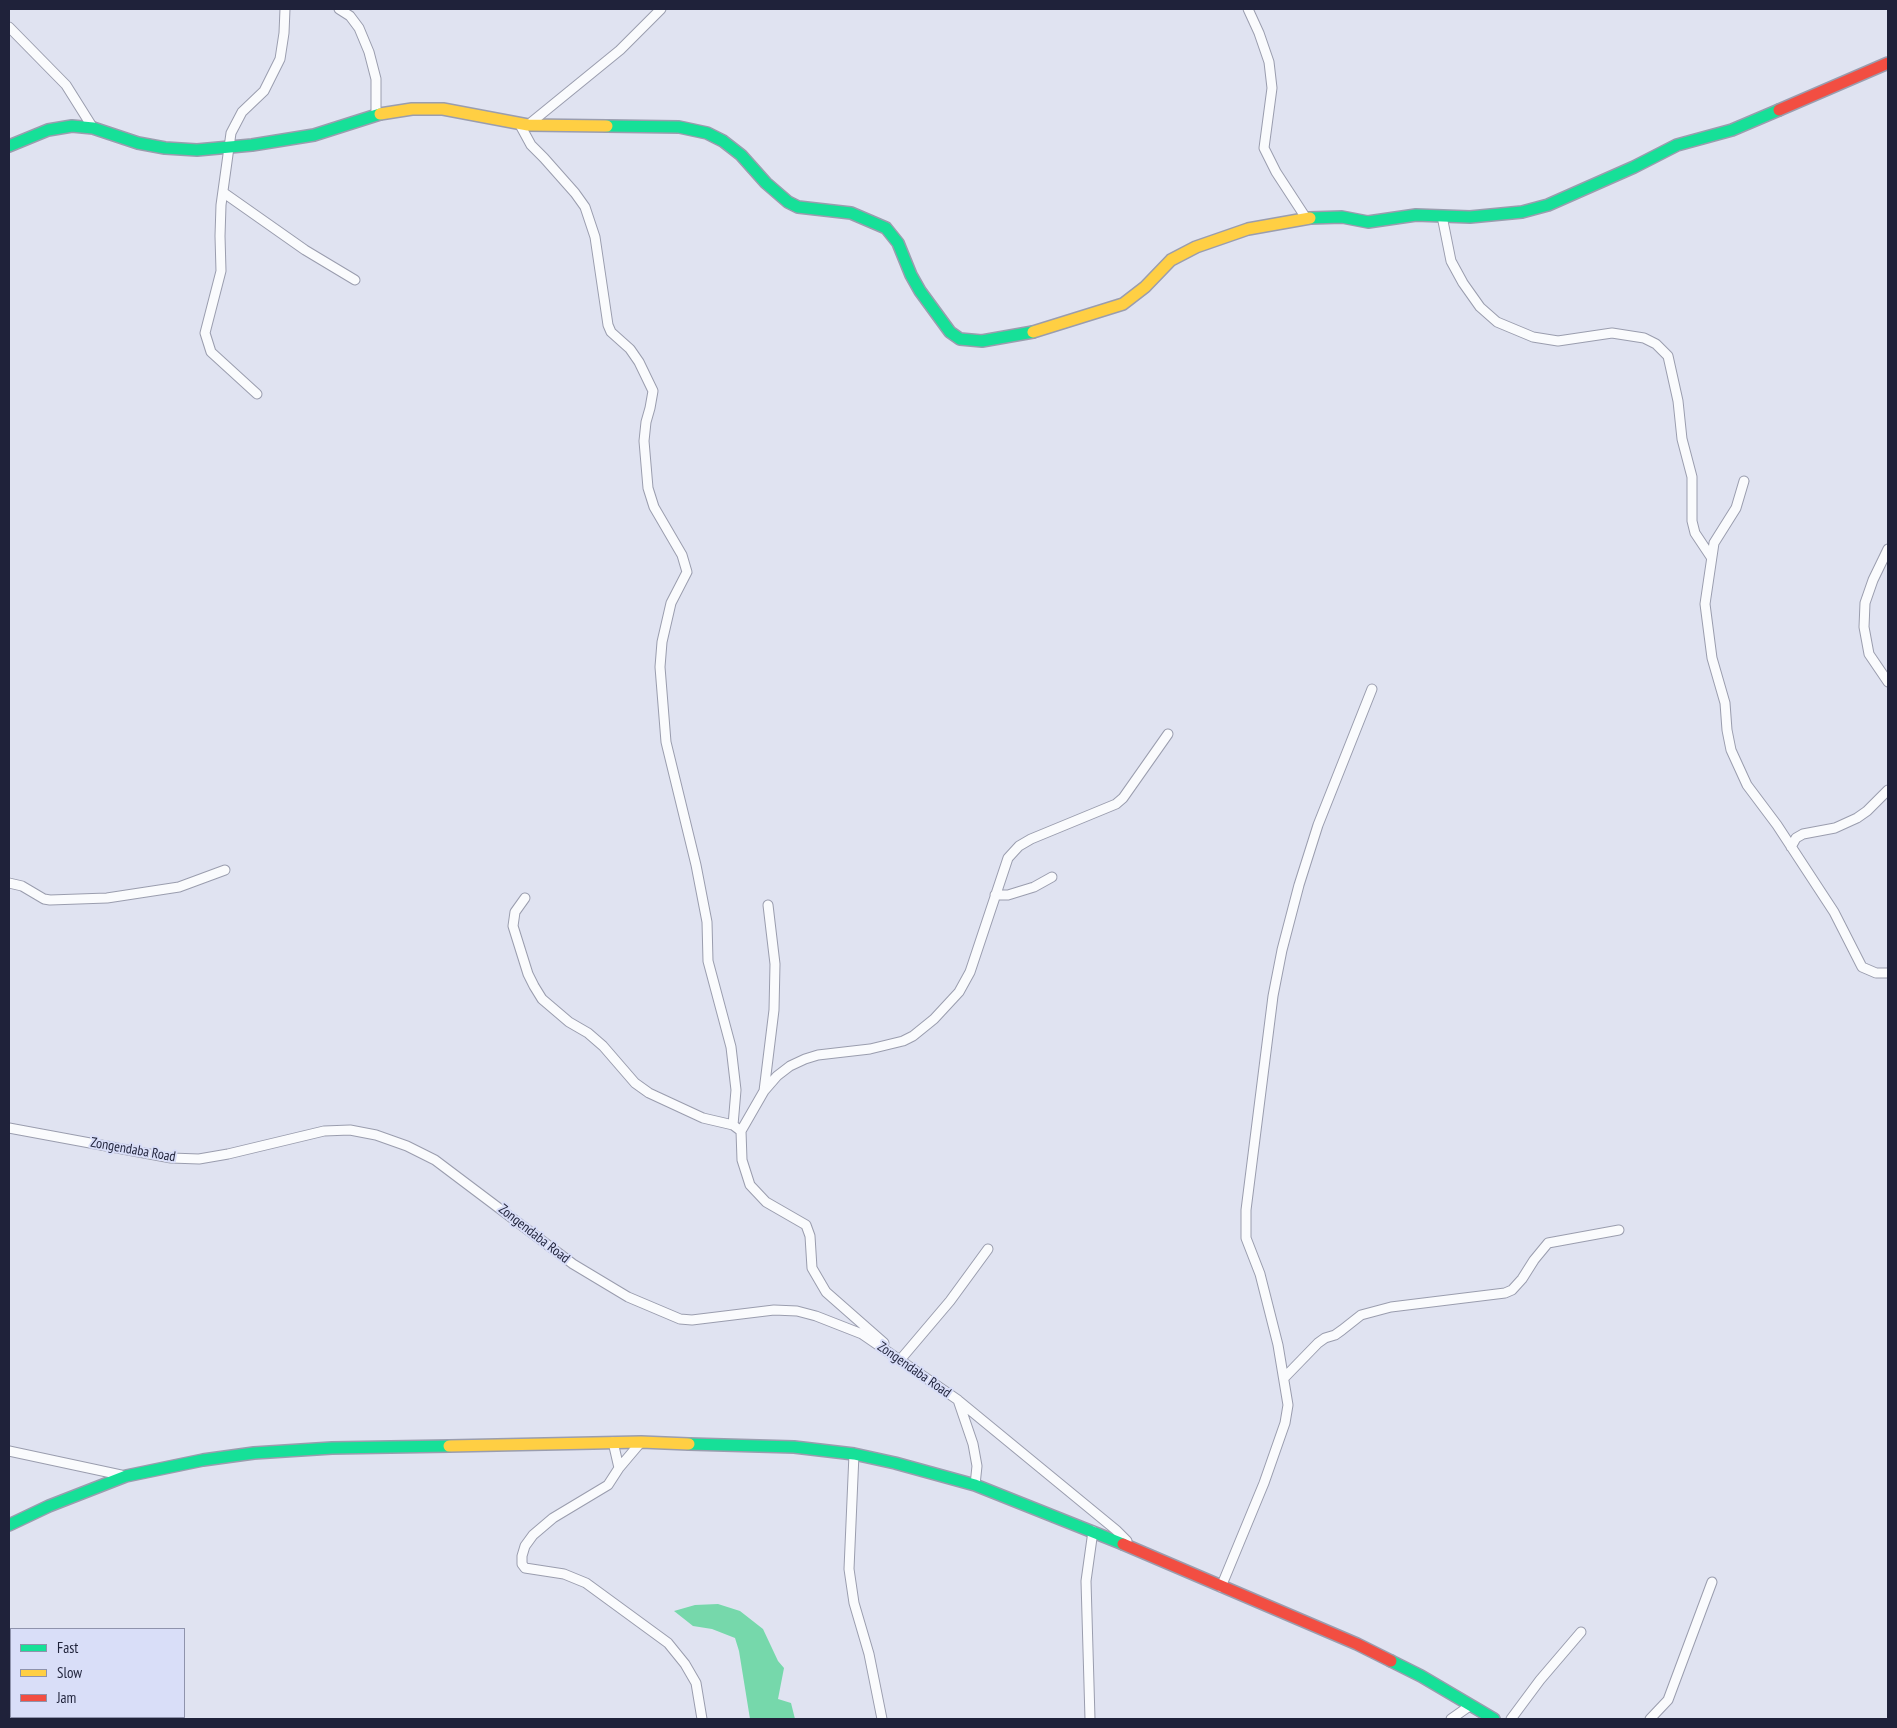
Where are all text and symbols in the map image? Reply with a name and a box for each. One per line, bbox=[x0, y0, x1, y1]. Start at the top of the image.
street label: Zongendaba Road bbox=[89, 1134, 177, 1166]
street label: Zongendaba Road bbox=[495, 1201, 573, 1267]
street label: Zongendaba Road bbox=[874, 1338, 954, 1402]
legend bbox=[10, 1628, 185, 1718]
text: Fast bbox=[57, 1638, 78, 1657]
text: Slow bbox=[57, 1663, 82, 1682]
text: Jam bbox=[57, 1688, 76, 1707]

